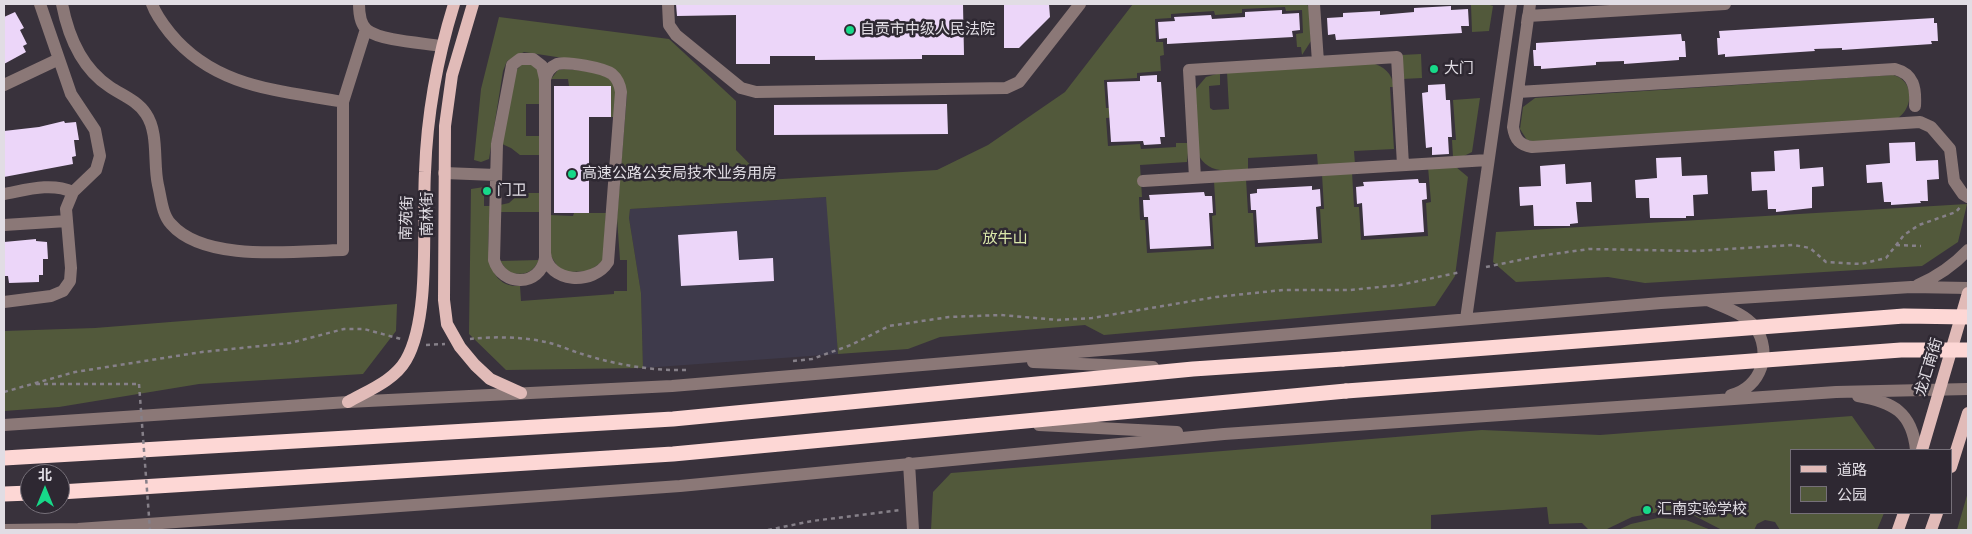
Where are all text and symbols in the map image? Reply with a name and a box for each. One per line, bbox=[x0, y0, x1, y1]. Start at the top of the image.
place label: 自贡市中级人民法院 bbox=[860, 21, 995, 39]
marker: 自贡市中级人民法院 bbox=[844, 24, 856, 36]
place label: 大门 bbox=[1444, 60, 1474, 78]
marker: 大门 bbox=[1428, 63, 1440, 75]
place label: 高速公路公安局技术业务用房 bbox=[582, 165, 777, 183]
marker: 高速公路公安局技术业务用房 bbox=[566, 168, 578, 180]
place label: 门卫 bbox=[497, 182, 527, 200]
marker: 门卫 bbox=[481, 185, 493, 197]
street label: 南林街 bbox=[419, 192, 437, 236]
street label: 南苑街 bbox=[397, 195, 417, 241]
park label: 放牛山 bbox=[983, 230, 1027, 248]
street label: 龙汇南街 bbox=[1912, 336, 1946, 398]
legend bbox=[1790, 449, 1952, 514]
text: 道路 bbox=[1837, 459, 1867, 479]
north arrow bbox=[20, 464, 70, 514]
text: 北 bbox=[38, 465, 52, 484]
text: 公园 bbox=[1837, 484, 1867, 504]
place label: 汇南实验学校 bbox=[1657, 501, 1747, 519]
marker: 汇南实验学校 bbox=[1641, 504, 1653, 516]

